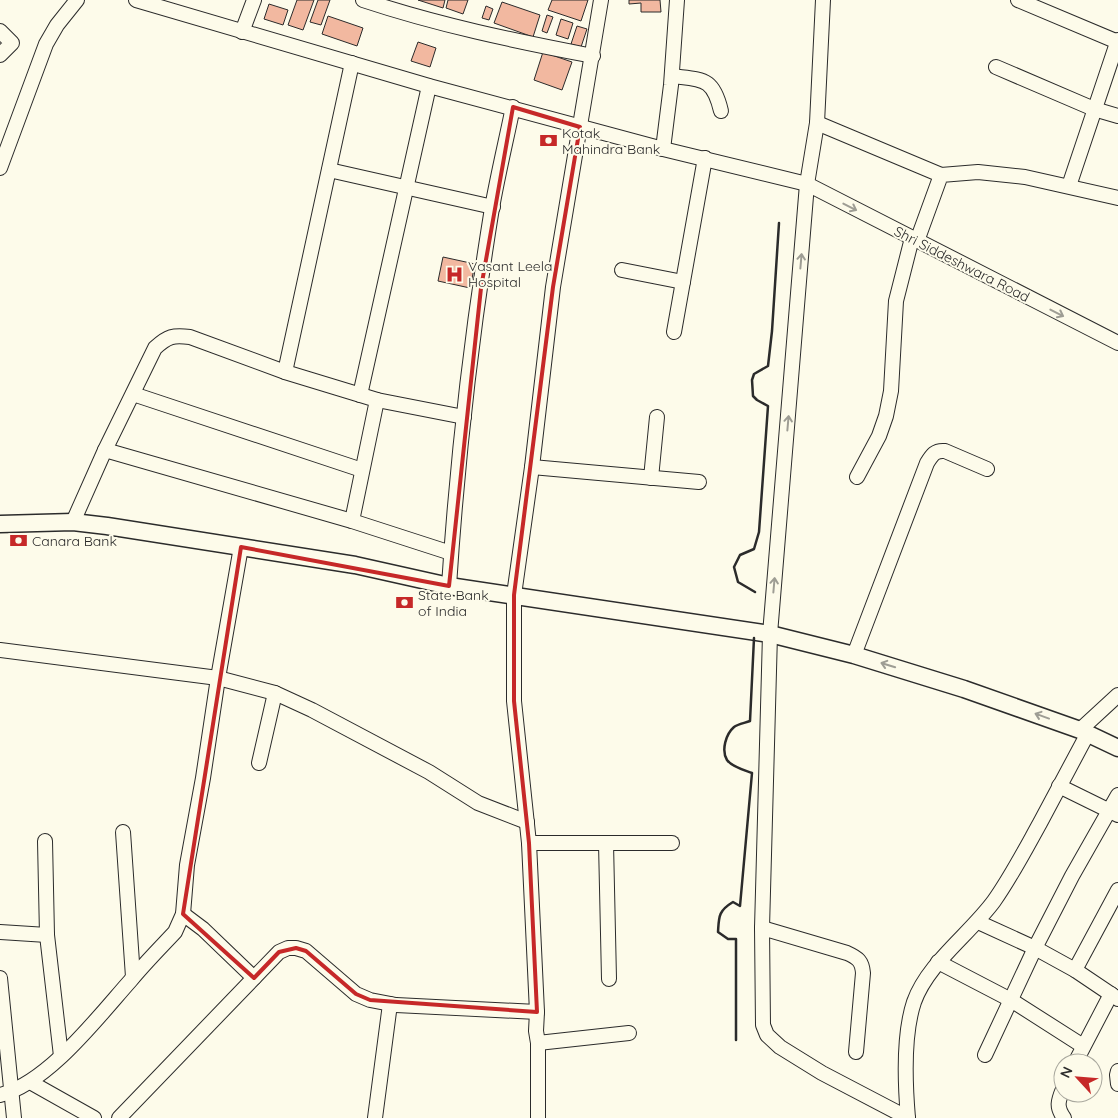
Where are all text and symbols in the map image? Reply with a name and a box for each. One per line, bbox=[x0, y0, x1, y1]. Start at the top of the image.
place label: Kotak Mahindra Bank bbox=[562, 124, 660, 158]
bank icon: Kotak Mahindra Bank bbox=[538, 131, 558, 151]
one-way arrow bbox=[843, 202, 858, 212]
street label: Shri Siddeshwara Road bbox=[891, 222, 1033, 306]
one-way arrow bbox=[796, 254, 805, 270]
place label: Vasant Leela Hospital bbox=[468, 257, 552, 291]
hospital icon: Vasant Leela Hospital bbox=[444, 264, 464, 284]
one-way arrow bbox=[1050, 308, 1065, 318]
one-way arrow bbox=[783, 416, 792, 432]
bank icon: Canara Bank bbox=[8, 531, 28, 551]
place label: Canara Bank bbox=[32, 532, 117, 550]
one-way arrow bbox=[770, 577, 779, 593]
place label: State Bank of India bbox=[418, 586, 489, 620]
bank icon: State Bank of India bbox=[394, 593, 414, 613]
one-way arrow bbox=[880, 660, 896, 670]
one-way arrow bbox=[1035, 711, 1050, 720]
north arrow bbox=[1053, 1053, 1103, 1103]
text: N bbox=[1056, 1064, 1077, 1081]

